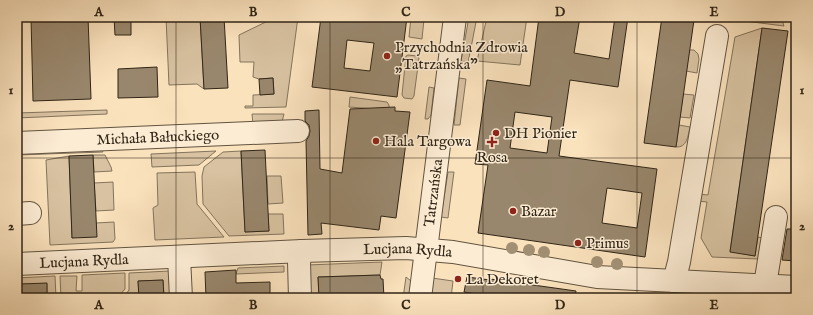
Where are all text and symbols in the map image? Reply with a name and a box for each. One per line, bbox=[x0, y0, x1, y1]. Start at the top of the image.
text: A bbox=[94, 4, 105, 21]
text: B bbox=[249, 4, 258, 21]
text: C bbox=[401, 4, 411, 21]
text: D bbox=[555, 4, 566, 21]
text: E bbox=[709, 4, 719, 21]
place label: Przychodnia Zdrowia „Tatrzańska” bbox=[395, 38, 528, 74]
marker: Przychodnia Zdrowia „Tatrzańska” bbox=[382, 51, 392, 61]
text: 1 bbox=[9, 82, 14, 99]
text: 1 bbox=[800, 82, 805, 99]
place label: DH Pionier bbox=[504, 124, 577, 143]
street label: Michała Bałuckiego bbox=[96, 125, 220, 149]
marker: DH Pionier bbox=[491, 128, 501, 138]
place label: Hala Targowa bbox=[384, 132, 472, 151]
marker: Hala Targowa bbox=[371, 136, 381, 146]
marker: Rosa bbox=[487, 137, 497, 147]
place label: Rosa bbox=[476, 148, 508, 167]
street label: Tatrzańska bbox=[419, 157, 447, 228]
place label: Bazar bbox=[521, 202, 557, 221]
marker: Bazar bbox=[508, 206, 518, 216]
text: 2 bbox=[8, 218, 14, 235]
text: 2 bbox=[799, 218, 805, 235]
place label: Primus bbox=[586, 234, 629, 253]
marker: Primus bbox=[573, 238, 583, 248]
street label: Lucjana Rydla bbox=[363, 239, 453, 261]
street label: Lucjana Rydla bbox=[39, 249, 129, 272]
place label: La Dekoret bbox=[466, 270, 539, 289]
marker: La Dekoret bbox=[453, 274, 463, 284]
text: A bbox=[94, 297, 105, 314]
text: B bbox=[249, 297, 258, 314]
text: C bbox=[401, 297, 411, 314]
text: D bbox=[555, 297, 566, 314]
text: E bbox=[709, 297, 719, 314]

